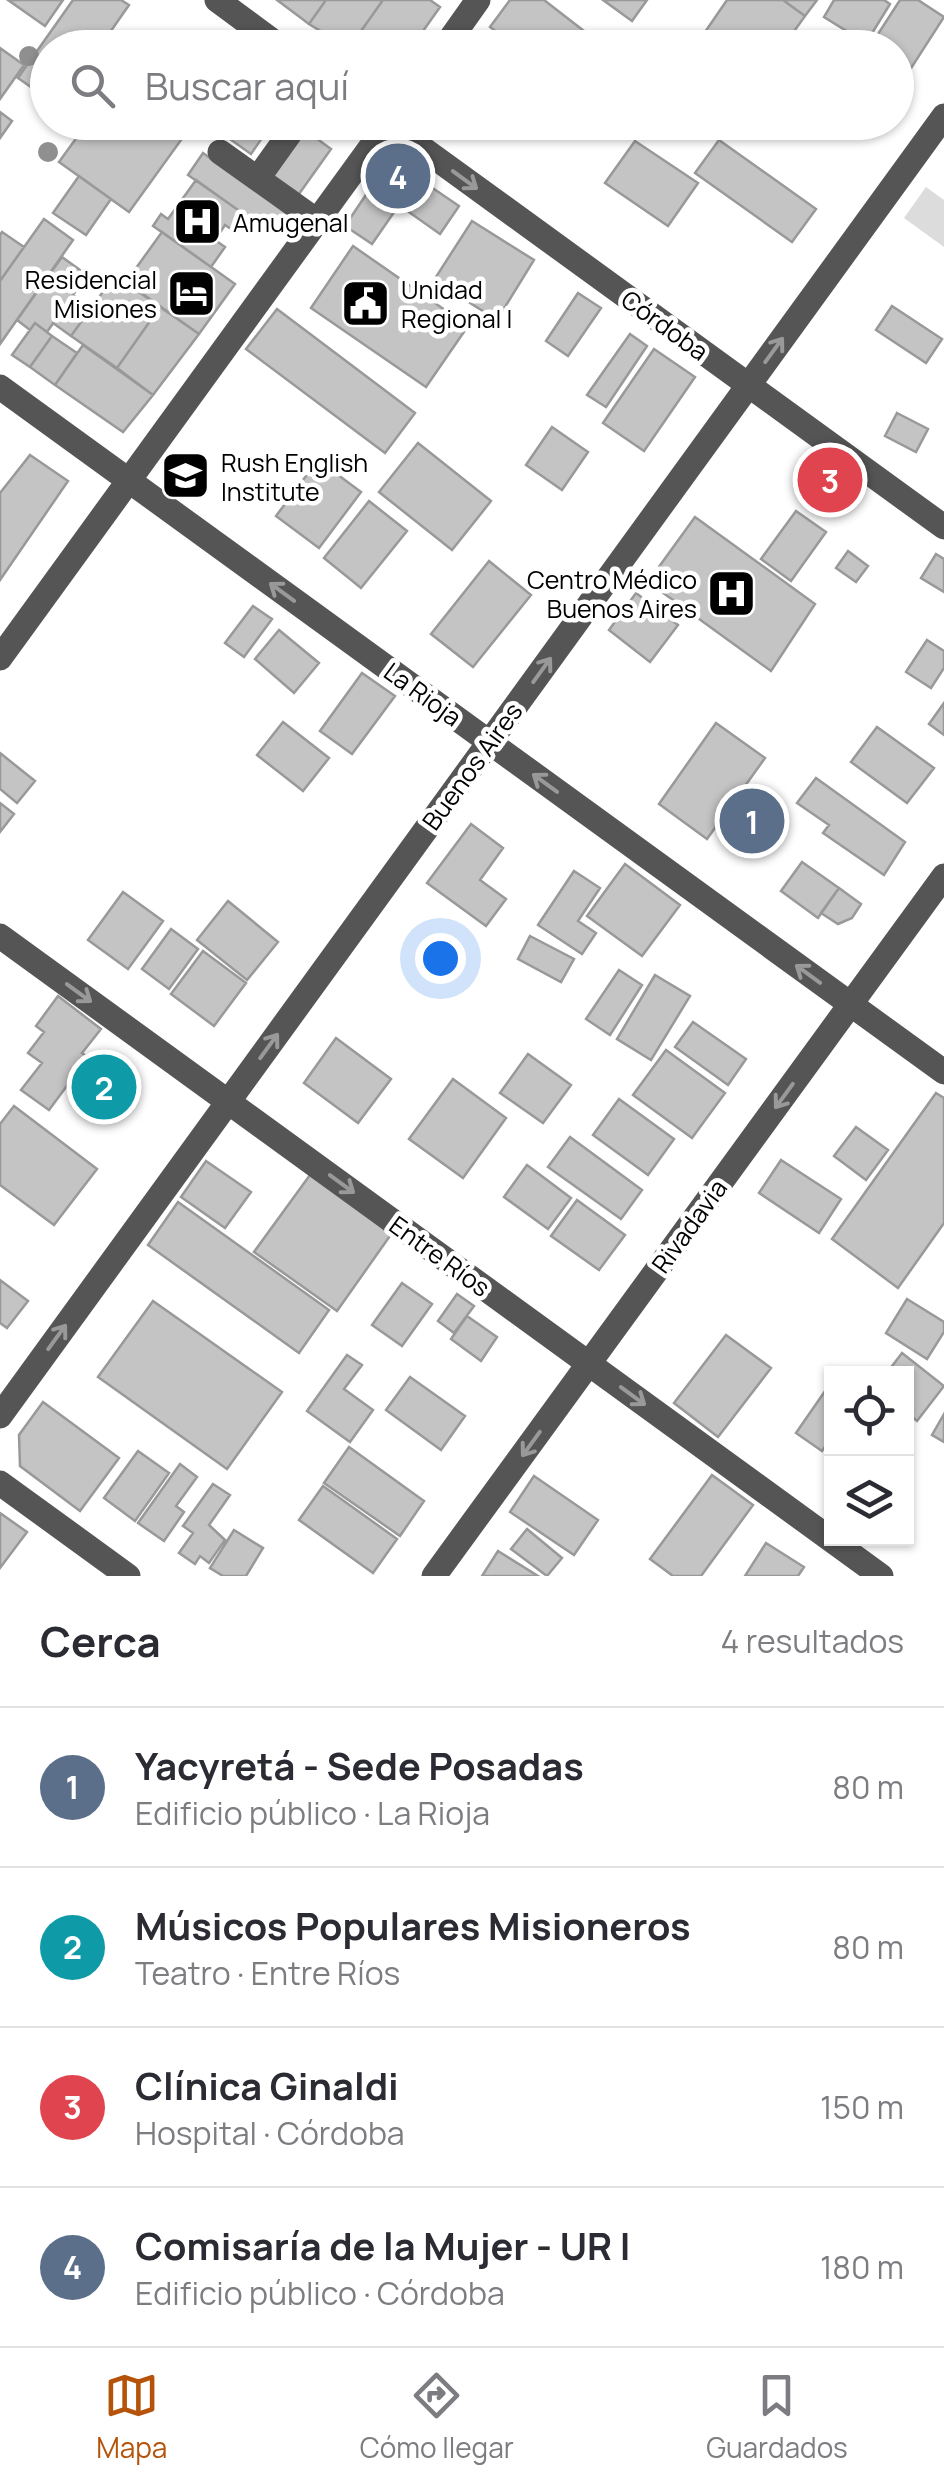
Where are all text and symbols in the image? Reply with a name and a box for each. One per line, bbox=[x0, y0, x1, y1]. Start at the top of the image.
search box bbox=[30, 30, 914, 140]
icon: search bbox=[65, 58, 120, 113]
text: Buscar aquí bbox=[145, 59, 349, 111]
pin: 4 bbox=[366, 138, 430, 214]
one-way arrow bbox=[451, 169, 478, 190]
hospital icon: Amugenal bbox=[172, 196, 224, 248]
place label: Amugenal bbox=[233, 205, 349, 240]
place label: Residencial Misiones bbox=[25, 262, 157, 326]
hotel icon: Residencial Misiones bbox=[166, 267, 218, 319]
place label: Unidad Regional I bbox=[401, 272, 512, 336]
public building icon: Unidad Regional I bbox=[340, 277, 392, 329]
street label: Córdoba bbox=[614, 282, 716, 368]
one-way arrow bbox=[764, 337, 785, 364]
pin: 3 bbox=[798, 442, 862, 518]
place label: Rush English Institute bbox=[221, 445, 368, 509]
school or university icon: Rush English Institute bbox=[160, 450, 212, 502]
place label: Centro Médico Buenos Aires bbox=[527, 562, 697, 626]
hospital icon: Centro Médico Buenos Aires bbox=[706, 567, 758, 619]
one-way arrow bbox=[269, 582, 297, 603]
street label: La Rioja bbox=[377, 654, 469, 734]
one-way arrow bbox=[531, 657, 552, 684]
street label: Buenos Aires bbox=[414, 695, 530, 837]
one-way arrow bbox=[532, 772, 560, 793]
pin: 1 bbox=[720, 784, 784, 858]
your location bbox=[415, 933, 466, 984]
one-way arrow bbox=[795, 963, 823, 984]
one-way arrow bbox=[65, 982, 92, 1003]
one-way arrow bbox=[258, 1033, 279, 1060]
pin: 2 bbox=[72, 1050, 136, 1124]
one-way arrow bbox=[773, 1082, 794, 1109]
street label: Rivadavia bbox=[643, 1172, 735, 1280]
one-way arrow bbox=[328, 1173, 355, 1194]
street label: Entre Ríos bbox=[382, 1207, 498, 1305]
one-way arrow bbox=[47, 1324, 68, 1351]
map controls bbox=[824, 1366, 914, 1546]
button: locate bbox=[824, 1366, 914, 1456]
one-way arrow bbox=[619, 1385, 646, 1406]
one-way arrow bbox=[520, 1430, 541, 1457]
button: layers bbox=[824, 1456, 914, 1546]
text: Cerca bbox=[40, 1612, 161, 1670]
text: 4 resultados bbox=[720, 1619, 904, 1663]
text: Yacyretá - Sede Posadas bbox=[135, 1739, 584, 1791]
text: 1 bbox=[65, 1765, 80, 1809]
text: 80 m bbox=[832, 1765, 904, 1809]
text: Edificio público · La Rioja bbox=[135, 1791, 490, 1835]
text: Músicos Populares Misioneros bbox=[135, 1899, 691, 1951]
text: 2 bbox=[63, 1925, 82, 1969]
text: 80 m bbox=[832, 1925, 904, 1969]
text: Teatro · Entre Ríos bbox=[135, 1951, 400, 1995]
text: Clínica Ginaldi bbox=[135, 2059, 399, 2111]
text: 3 bbox=[63, 2085, 82, 2129]
text: 150 m bbox=[820, 2085, 904, 2129]
text: Hospital · Córdoba bbox=[135, 2111, 405, 2155]
text: Comisaría de la Mujer - UR I bbox=[135, 2219, 630, 2271]
text: 4 bbox=[63, 2245, 82, 2289]
text: 180 m bbox=[820, 2245, 904, 2289]
text: Edificio público · Córdoba bbox=[135, 2271, 505, 2315]
tab: Mapa bbox=[96, 2368, 167, 2466]
tab: Cómo llegar bbox=[360, 2368, 514, 2466]
tab: Guardados bbox=[706, 2368, 848, 2466]

